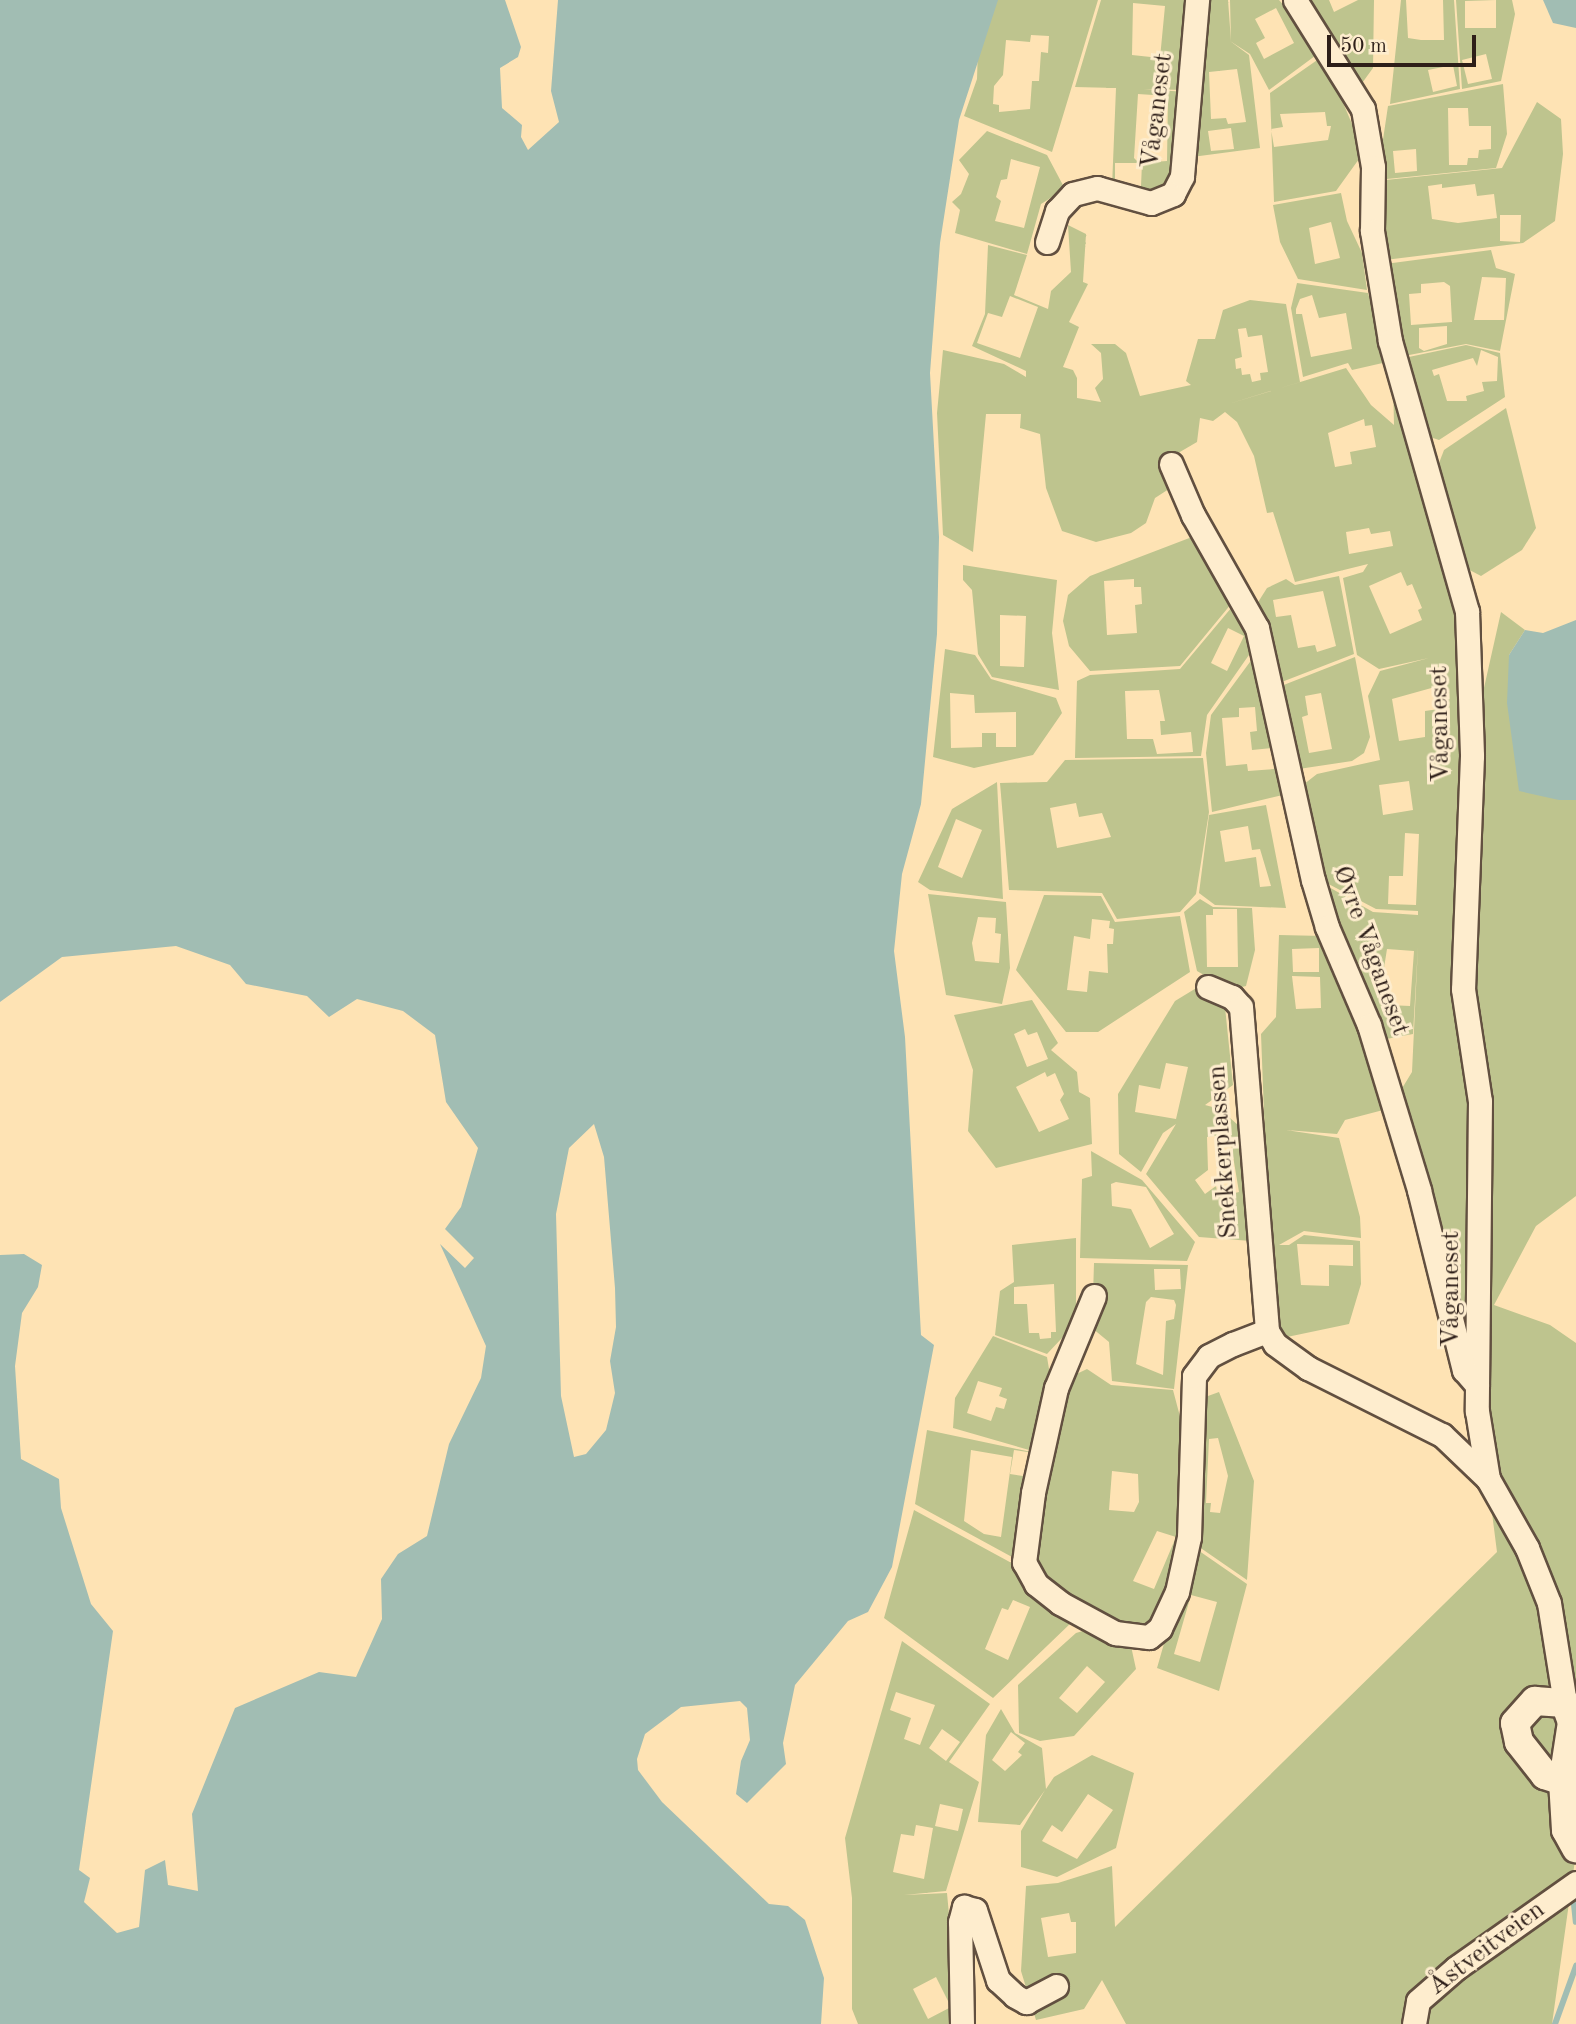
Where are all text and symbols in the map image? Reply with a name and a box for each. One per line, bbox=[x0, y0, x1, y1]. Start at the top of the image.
scale bar bbox=[1331, 21, 1480, 65]
text: 50 m bbox=[1340, 36, 1387, 57]
street label: Våganeset bbox=[1135, 51, 1181, 171]
street label: Våganeset bbox=[1424, 665, 1458, 783]
street label: Øvre Våganeset bbox=[1325, 862, 1415, 1040]
street label: Snekkerplassen bbox=[1202, 1064, 1246, 1240]
street label: Våganeset bbox=[1436, 1231, 1468, 1347]
street label: Åstveitveien bbox=[1422, 1895, 1552, 2003]

